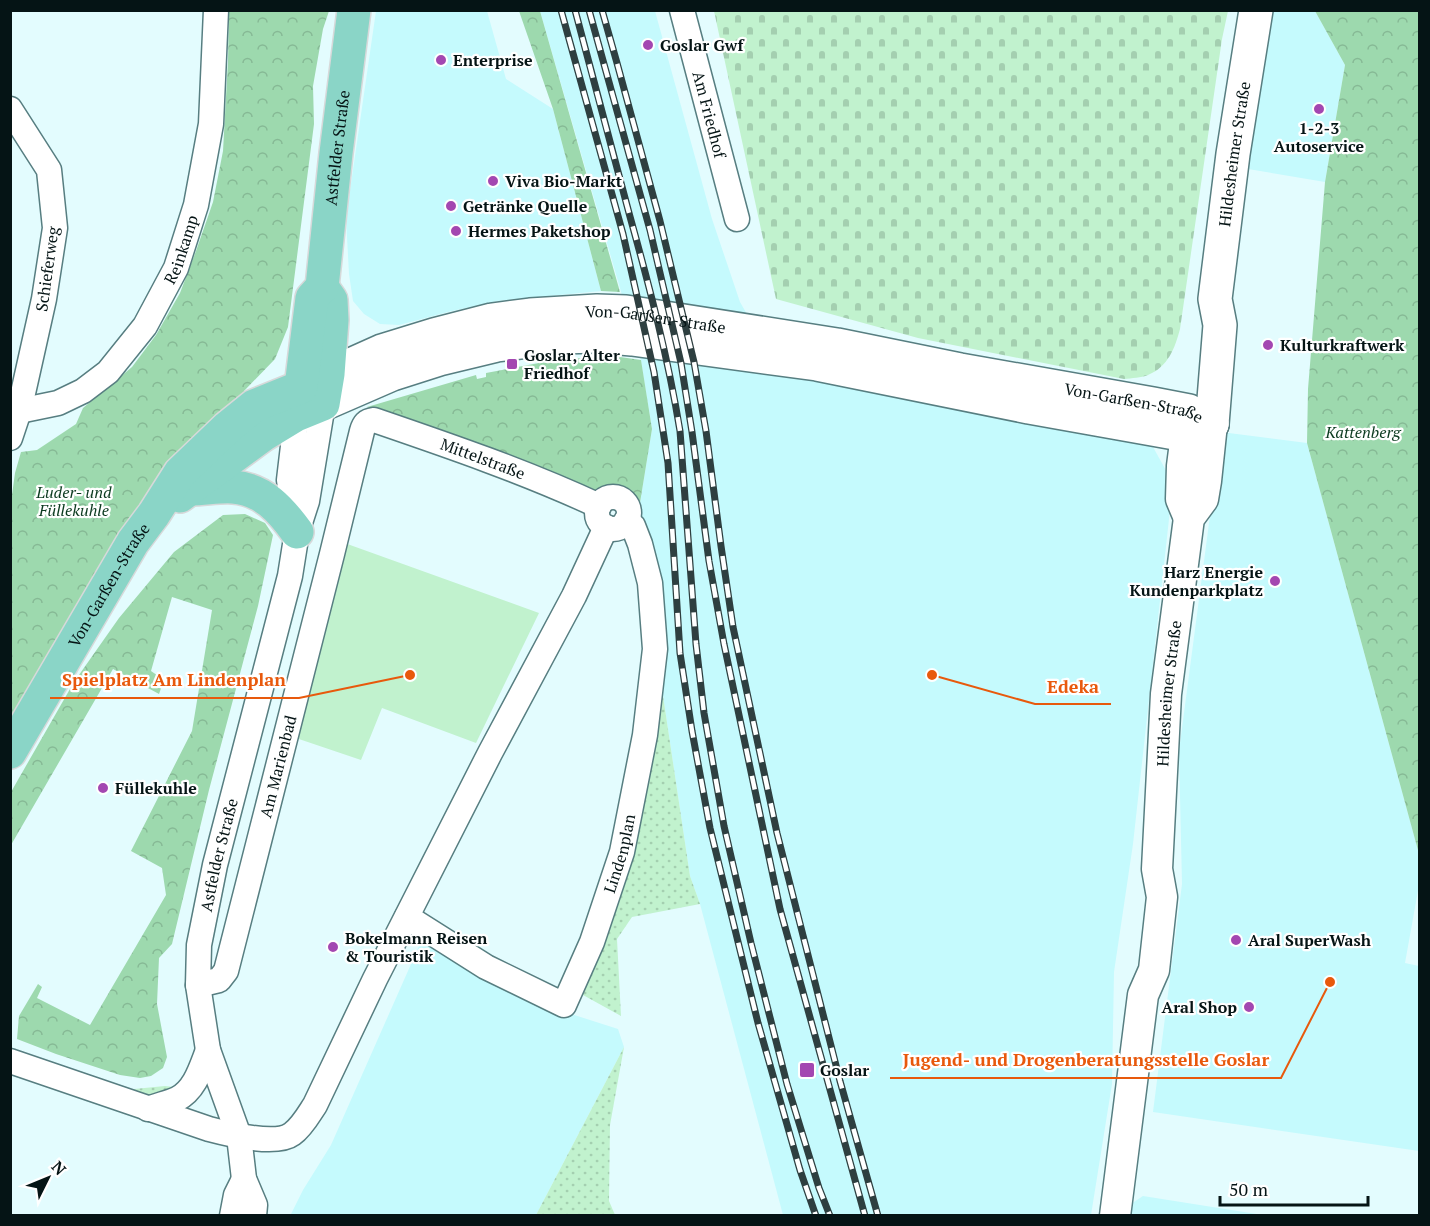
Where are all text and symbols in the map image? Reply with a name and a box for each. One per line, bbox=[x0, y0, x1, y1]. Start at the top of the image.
place label: Goslar Gwf bbox=[660, 34, 745, 56]
marker: Goslar Gwf bbox=[641, 38, 655, 52]
place label: Enterprise bbox=[453, 49, 533, 71]
marker: Enterprise bbox=[434, 53, 448, 67]
street label: Am Friedhof bbox=[688, 69, 732, 162]
street label: Hildesheimer Straße bbox=[1213, 80, 1255, 228]
street label: Astfelder Straße bbox=[320, 89, 355, 207]
marker: 1-2-3 Autoservice bbox=[1312, 102, 1326, 116]
place label: 1-2-3 Autoservice bbox=[1274, 117, 1365, 157]
place label: Viva Bio-Markt bbox=[505, 170, 623, 192]
marker: Viva Bio-Markt bbox=[486, 174, 500, 188]
place label: Getränke Quelle bbox=[463, 195, 588, 217]
marker: Getränke Quelle bbox=[444, 199, 458, 213]
street label: Reinkamp bbox=[159, 212, 203, 288]
place label: Hermes Paketshop bbox=[468, 220, 611, 242]
street label: Schieferweg bbox=[30, 224, 64, 313]
marker: Hermes Paketshop bbox=[449, 224, 463, 238]
street label: Von-Garßen-Straße bbox=[585, 300, 727, 338]
place label: Kulturkraftwerk bbox=[1280, 334, 1405, 356]
marker: Kulturkraftwerk bbox=[1261, 338, 1275, 352]
place label: Goslar, Alter Friedhof bbox=[524, 344, 620, 384]
marker: Goslar, Alter Friedhof bbox=[505, 357, 519, 371]
street label: Von-Garßen-Straße bbox=[1063, 378, 1208, 428]
park label: Kattenberg bbox=[1325, 421, 1402, 443]
street label: Mittelstraße bbox=[437, 433, 528, 484]
park label: Luder- und Füllekuhle bbox=[35, 481, 112, 521]
street label: Von-Garßen-Straße bbox=[63, 518, 155, 651]
place label: Harz Energie Kundenparkplatz bbox=[1130, 561, 1263, 601]
marker: Harz Energie Kundenparkplatz bbox=[1268, 574, 1282, 588]
street label: Hildesheimer Straße bbox=[1151, 619, 1187, 767]
callout: Spielplatz Am Lindenplan bbox=[50, 662, 299, 698]
text: Spielplatz Am Lindenplan bbox=[62, 667, 286, 691]
callout: Edeka bbox=[1035, 668, 1111, 704]
text: Edeka bbox=[1047, 674, 1099, 698]
street label: Am Marienbad bbox=[254, 713, 302, 820]
place label: Füllekuhle bbox=[115, 777, 197, 799]
marker: Füllekuhle bbox=[96, 781, 110, 795]
street label: Astfelder Straße bbox=[195, 796, 243, 914]
street label: Lindenplan bbox=[598, 812, 640, 896]
place label: Bokelmann Reisen & Touristik bbox=[345, 927, 488, 967]
place label: Aral SuperWash bbox=[1248, 929, 1372, 951]
marker: Aral SuperWash bbox=[1229, 933, 1243, 947]
marker: Bokelmann Reisen & Touristik bbox=[326, 940, 340, 954]
place label: Aral Shop bbox=[1161, 996, 1237, 1018]
marker: Aral Shop bbox=[1242, 1000, 1256, 1014]
callout: Jugend- und Drogenberatungsstelle Goslar bbox=[890, 1042, 1281, 1078]
text: Jugend- und Drogenberatungsstelle Goslar bbox=[903, 1047, 1269, 1071]
place label: Goslar bbox=[820, 1059, 869, 1081]
marker: Goslar bbox=[798, 1061, 816, 1079]
north arrow bbox=[18, 1148, 78, 1208]
text: N bbox=[47, 1156, 71, 1180]
scale bar bbox=[1220, 1169, 1368, 1207]
text: 50 m bbox=[1229, 1177, 1269, 1201]

